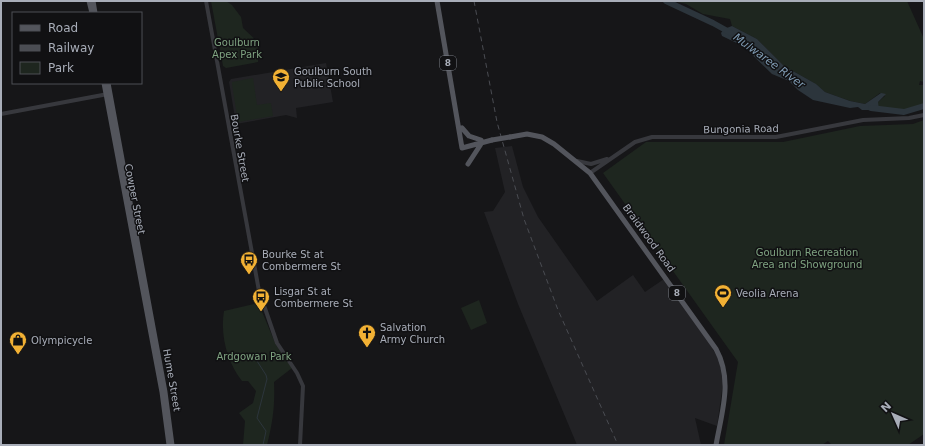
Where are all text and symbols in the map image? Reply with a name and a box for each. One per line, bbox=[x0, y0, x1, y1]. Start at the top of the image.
legend bbox=[12, 12, 142, 84]
text: Road bbox=[48, 21, 78, 35]
water label: Mulwaree River bbox=[731, 31, 809, 92]
park label: Goulburn Apex Park bbox=[212, 37, 262, 60]
text: Railway bbox=[48, 41, 94, 55]
road number: 8 bbox=[440, 56, 456, 70]
text: Park bbox=[48, 61, 74, 75]
place label: Goulburn South Public School bbox=[294, 66, 372, 89]
school or university icon: Goulburn South Public School bbox=[271, 67, 291, 92]
street label: Bourke Street bbox=[229, 113, 251, 183]
street label: Bungonia Road bbox=[703, 123, 779, 135]
street label: Cowper Street bbox=[123, 163, 147, 235]
street label: Braidwood Road bbox=[621, 202, 677, 274]
park label: Goulburn Recreation Area and Showground bbox=[752, 247, 862, 270]
place label: Bourke St at Combermere St bbox=[262, 249, 341, 272]
bus stop icon: Bourke St at Combermere St bbox=[239, 250, 259, 275]
sports icon: Veolia Arena bbox=[713, 283, 733, 308]
place label: Lisgar St at Combermere St bbox=[274, 286, 353, 309]
road number: 8 bbox=[669, 286, 685, 300]
bus stop icon: Lisgar St at Combermere St bbox=[251, 287, 271, 312]
place label: Veolia Arena bbox=[736, 288, 799, 299]
place label: Salvation Army Church bbox=[380, 322, 445, 345]
church icon: Salvation Army Church bbox=[357, 323, 377, 348]
shop icon: Olympicycle bbox=[8, 330, 28, 355]
place label: Olympicycle bbox=[31, 335, 92, 346]
street label: Hume Street bbox=[161, 348, 183, 412]
park label: Ardgowan Park bbox=[216, 351, 292, 362]
north arrow bbox=[873, 394, 913, 434]
text: N bbox=[878, 399, 894, 415]

